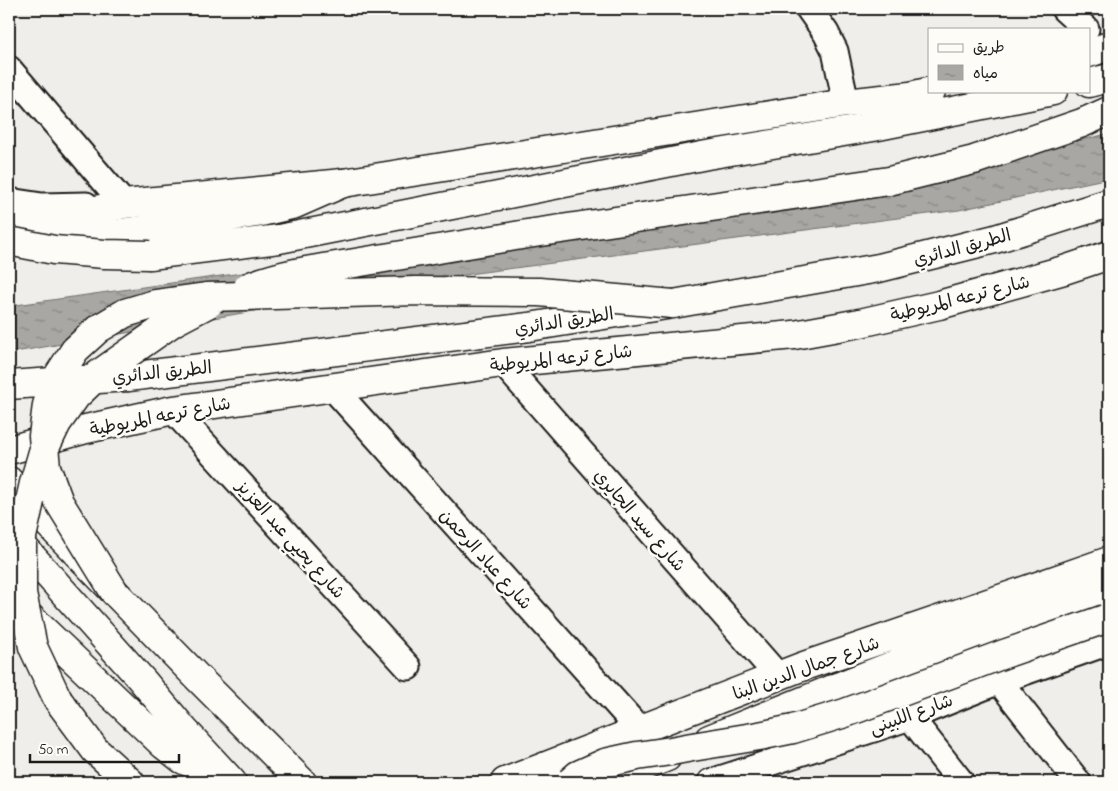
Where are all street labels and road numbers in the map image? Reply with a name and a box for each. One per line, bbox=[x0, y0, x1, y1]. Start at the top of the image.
street label: الطريق الدائري bbox=[911, 223, 1014, 274]
street label: شارع ترعه المريوطية bbox=[888, 270, 1033, 330]
street label: الطريق الدائري bbox=[513, 302, 616, 344]
street label: شارع ترعه المريوطية bbox=[489, 340, 634, 380]
street label: الطريق الدائري bbox=[111, 356, 213, 392]
street label: شارع ترعه المريوطية bbox=[88, 392, 233, 444]
street label: شارع سيد الجايري bbox=[586, 464, 691, 578]
street label: شارع يحيي عبد العزيز bbox=[227, 474, 350, 606]
street label: شارع عباد الرحمن bbox=[432, 504, 537, 617]
street label: شارع جمال الدين البنا bbox=[730, 631, 884, 708]
street label: شارع اللبينى bbox=[866, 689, 957, 743]

